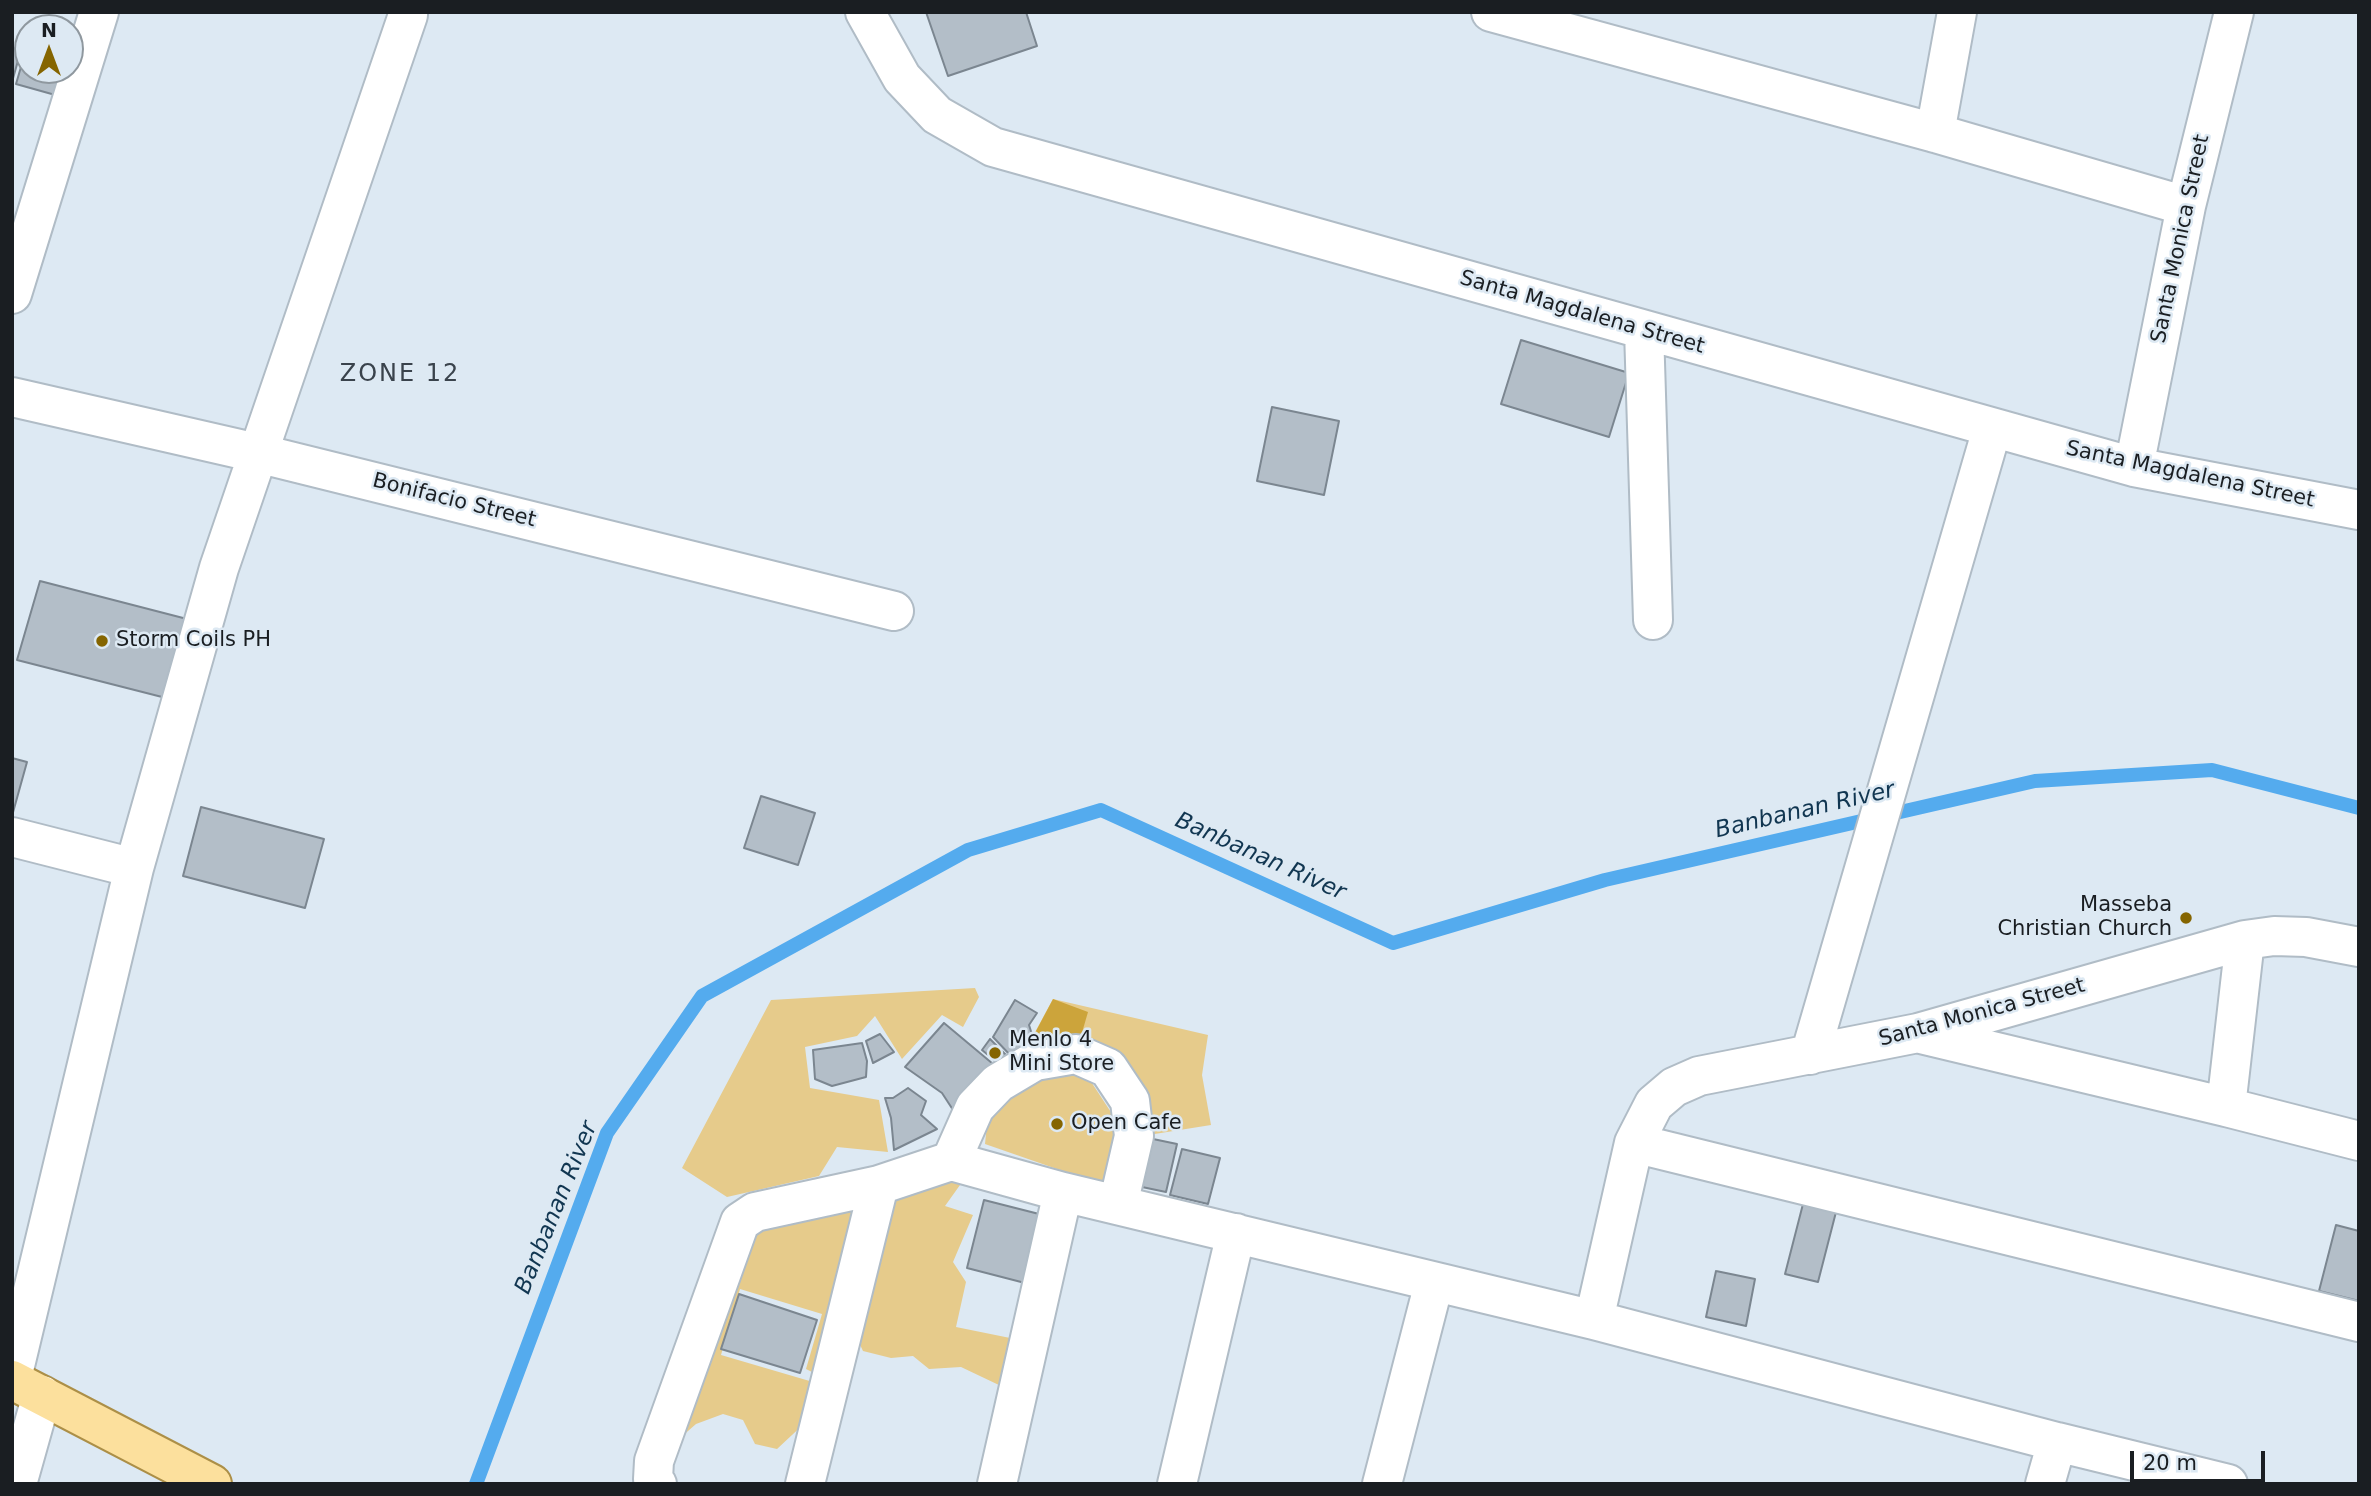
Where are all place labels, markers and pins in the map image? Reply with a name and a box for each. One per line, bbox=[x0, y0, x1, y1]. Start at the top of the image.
place label: Storm Coils PH bbox=[116, 628, 271, 654]
marker: Storm Coils PH bbox=[94, 633, 110, 649]
place label: Masseba Christian Church bbox=[1997, 893, 2172, 943]
marker: Masseba Christian Church bbox=[2178, 910, 2194, 926]
place label: Menlo 4 Mini Store bbox=[1009, 1028, 1114, 1078]
marker: Menlo 4 Mini Store bbox=[987, 1045, 1003, 1061]
place label: Open Cafe bbox=[1071, 1111, 1182, 1137]
marker: Open Cafe bbox=[1049, 1116, 1065, 1132]

